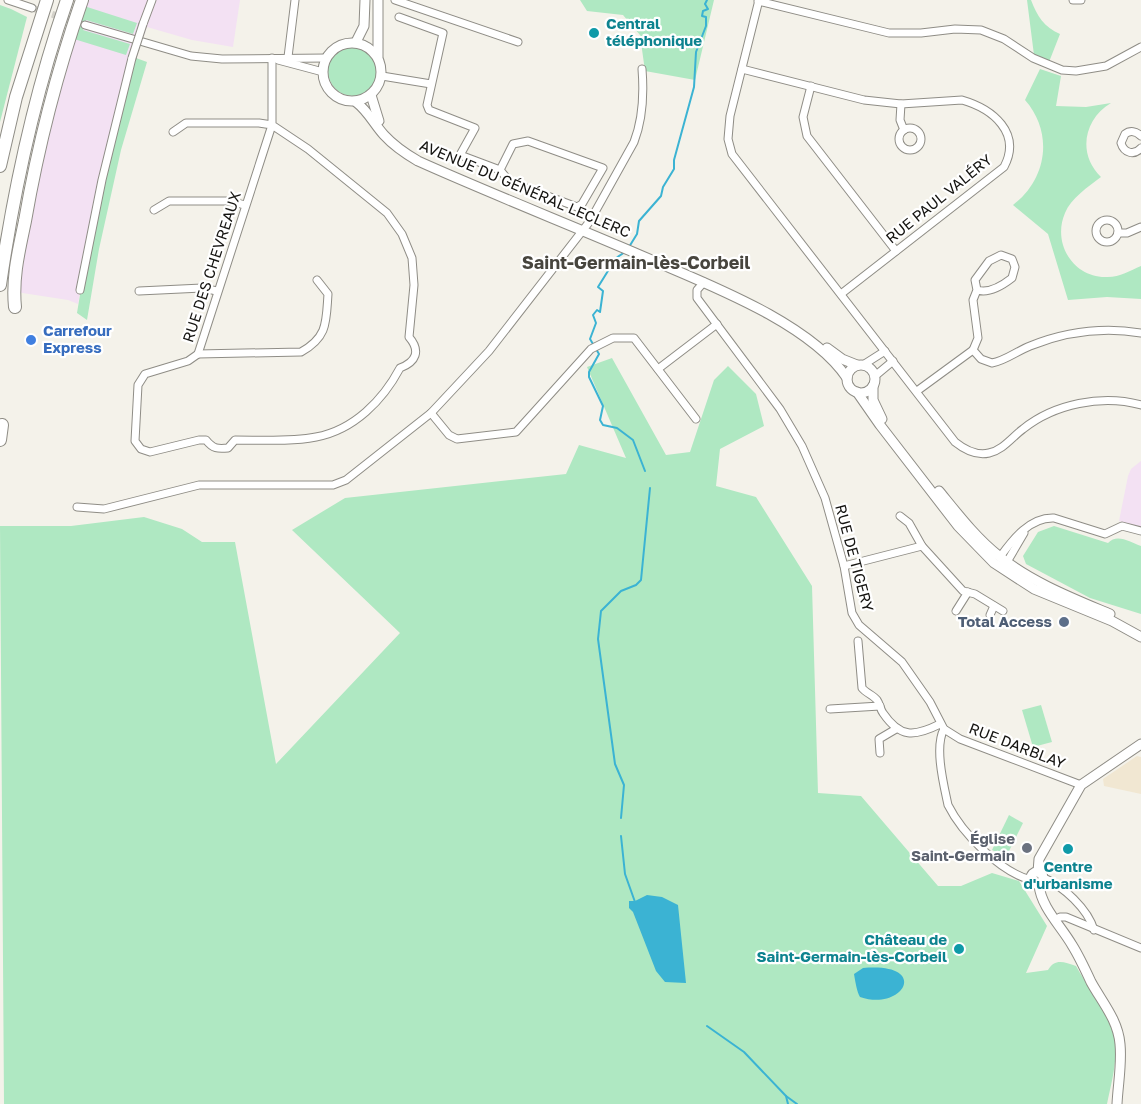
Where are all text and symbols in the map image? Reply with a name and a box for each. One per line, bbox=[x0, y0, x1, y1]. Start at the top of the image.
place label: Central téléphonique bbox=[606, 14, 702, 49]
marker: Central téléphonique bbox=[587, 26, 601, 40]
street label: AVENUE DU GÉNÉRAL LECLERC bbox=[417, 135, 633, 241]
street label: RUE PAUL VALÉRY bbox=[882, 150, 995, 246]
street label: RUE DES CHEVREAUX bbox=[178, 189, 244, 344]
district label: Saint-Germain-lès-Corbeil bbox=[522, 251, 750, 273]
place label: Carrefour Express bbox=[43, 321, 112, 356]
marker: Carrefour Express bbox=[24, 333, 38, 347]
street label: RUE DE TIGERY bbox=[832, 502, 878, 614]
place label: Total Access bbox=[958, 612, 1052, 630]
marker: Total Access bbox=[1057, 615, 1071, 629]
street label: RUE DARBLAY bbox=[967, 718, 1068, 772]
place label: Église Saint-Germain bbox=[911, 829, 1015, 864]
marker: Église Saint-Germain bbox=[1020, 841, 1034, 855]
marker: Centre d'urbanisme bbox=[1061, 842, 1075, 856]
place label: Centre d'urbanisme bbox=[1023, 857, 1113, 892]
place label: Château de Saint-Germain-lès-Corbeil bbox=[757, 930, 947, 965]
marker: Château de Saint-Germain-lès-Corbeil bbox=[952, 942, 966, 956]

